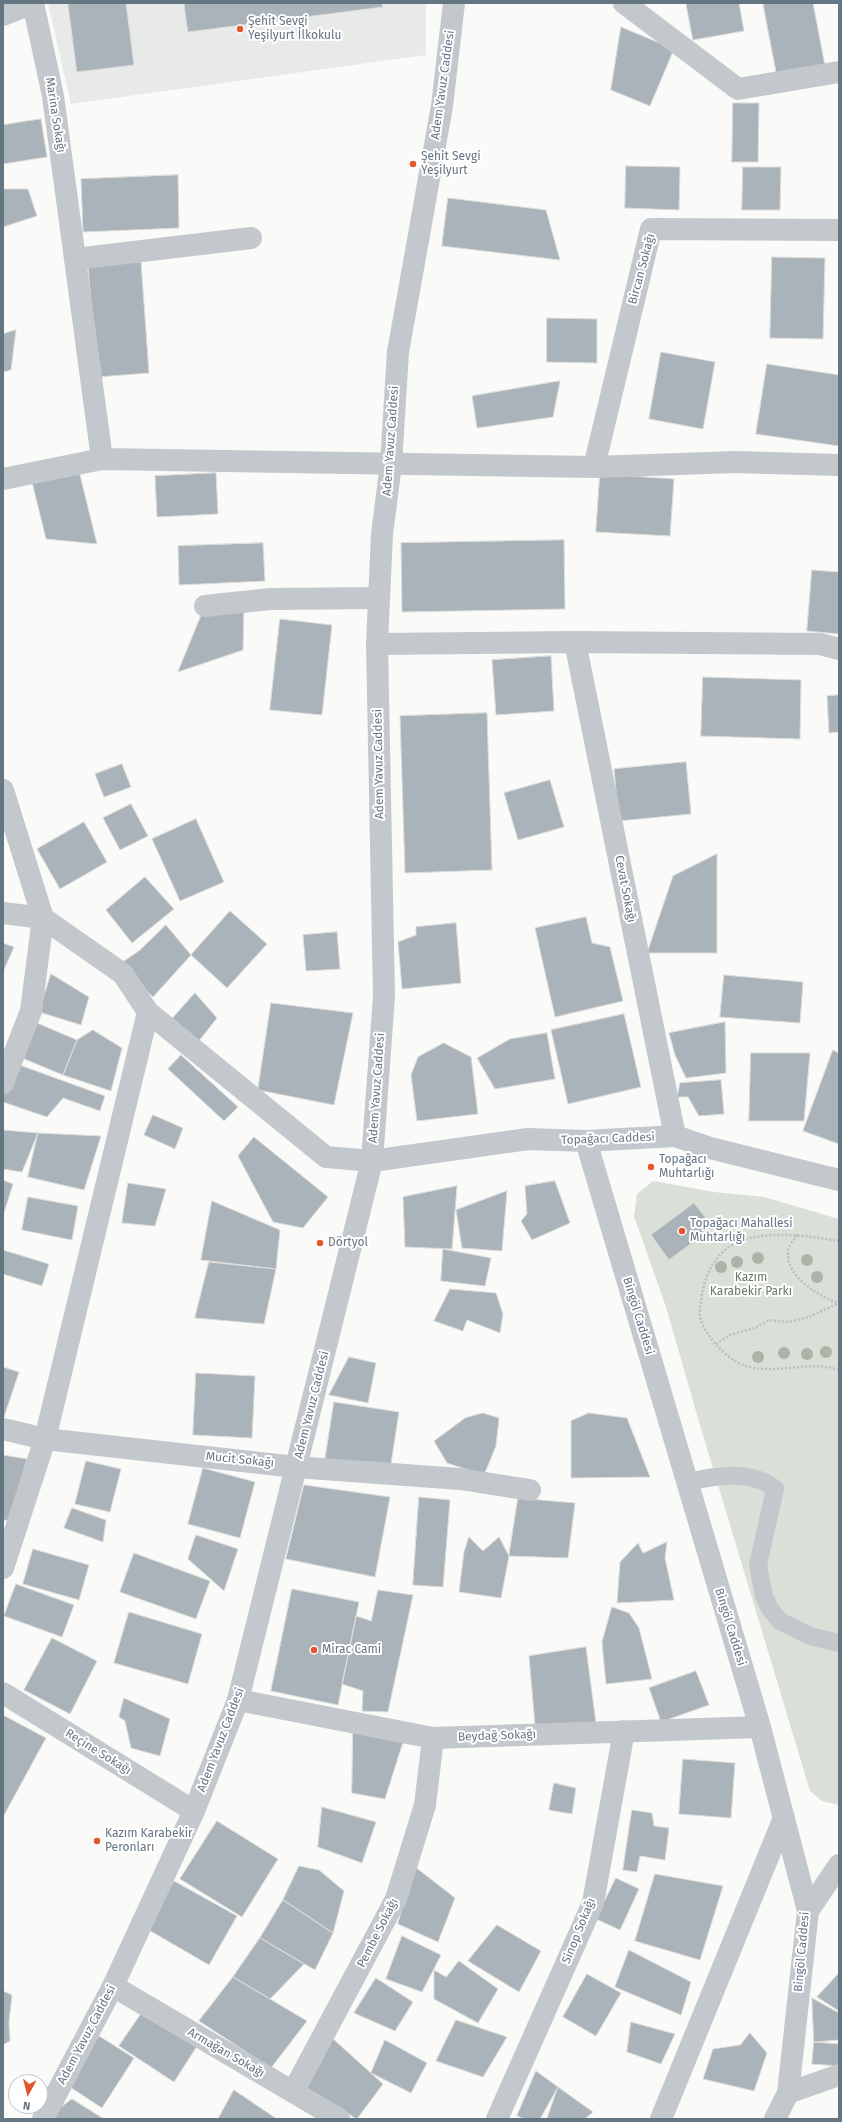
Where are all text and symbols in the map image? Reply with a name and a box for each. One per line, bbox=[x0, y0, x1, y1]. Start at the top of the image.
place label: Şehit Sevgi Yeşilyurt İlkokulu bbox=[248, 15, 341, 43]
marker: Şehit Sevgi Yeşilyurt İlkokulu bbox=[235, 24, 245, 34]
street label: Adem Yavuz Caddesi bbox=[428, 29, 458, 141]
street label: Marina Sokağı bbox=[42, 76, 68, 154]
place label: Şehit Sevgi Yeşilyurt bbox=[421, 150, 481, 178]
marker: Şehit Sevgi Yeşilyurt bbox=[408, 159, 418, 169]
street label: Bircan Sokağı bbox=[626, 232, 658, 306]
street label: Adem Yavuz Caddesi bbox=[380, 385, 402, 497]
street label: Adem Yavuz Caddesi bbox=[371, 709, 387, 819]
street label: Cevat Sokağı bbox=[611, 854, 639, 924]
street label: Adem Yavuz Caddesi bbox=[366, 1032, 388, 1144]
street label: Topağacı Caddesi bbox=[561, 1130, 655, 1148]
place label: Topağacı Muhtarlığı bbox=[659, 1153, 714, 1181]
marker: Topağacı Muhtarlığı bbox=[646, 1162, 656, 1172]
place label: Topağacı Mahallesi Muhtarlığı bbox=[690, 1217, 793, 1245]
marker: Topağacı Mahallesi Muhtarlığı bbox=[677, 1226, 687, 1236]
place label: Dörtyol bbox=[328, 1236, 368, 1250]
marker: Dörtyol bbox=[315, 1238, 325, 1248]
park label: Kazım Karabekir Parkı bbox=[710, 1271, 792, 1299]
street label: Bingöl Caddesi bbox=[619, 1275, 657, 1357]
street label: Adem Yavuz Caddesi bbox=[292, 1350, 332, 1460]
street label: Mucit Sokağı bbox=[205, 1449, 275, 1471]
street label: Bingöl Caddesi bbox=[711, 1586, 749, 1668]
place label: Mirac Cami bbox=[322, 1643, 381, 1657]
marker: Mirac Cami bbox=[309, 1645, 319, 1655]
street label: Adem Yavuz Caddesi bbox=[195, 1686, 247, 1794]
street label: Reçine Sokağı bbox=[62, 1726, 134, 1778]
street label: Beydağ Sokağı bbox=[458, 1727, 536, 1745]
place label: Kazım Karabekir Peronları bbox=[105, 1827, 193, 1855]
marker: Kazım Karabekir Peronları bbox=[92, 1836, 102, 1846]
street label: Pembe Sokağı bbox=[354, 1896, 402, 1970]
street label: Sinop Sokağı bbox=[559, 1896, 599, 1966]
street label: Bingöl Caddesi bbox=[791, 1911, 813, 1993]
street label: Adem Yavuz Caddesi bbox=[55, 1983, 119, 2087]
street label: Armağan Sokağı bbox=[185, 2025, 267, 2081]
north arrow bbox=[8, 2074, 48, 2114]
text: N bbox=[22, 2099, 31, 2112]

